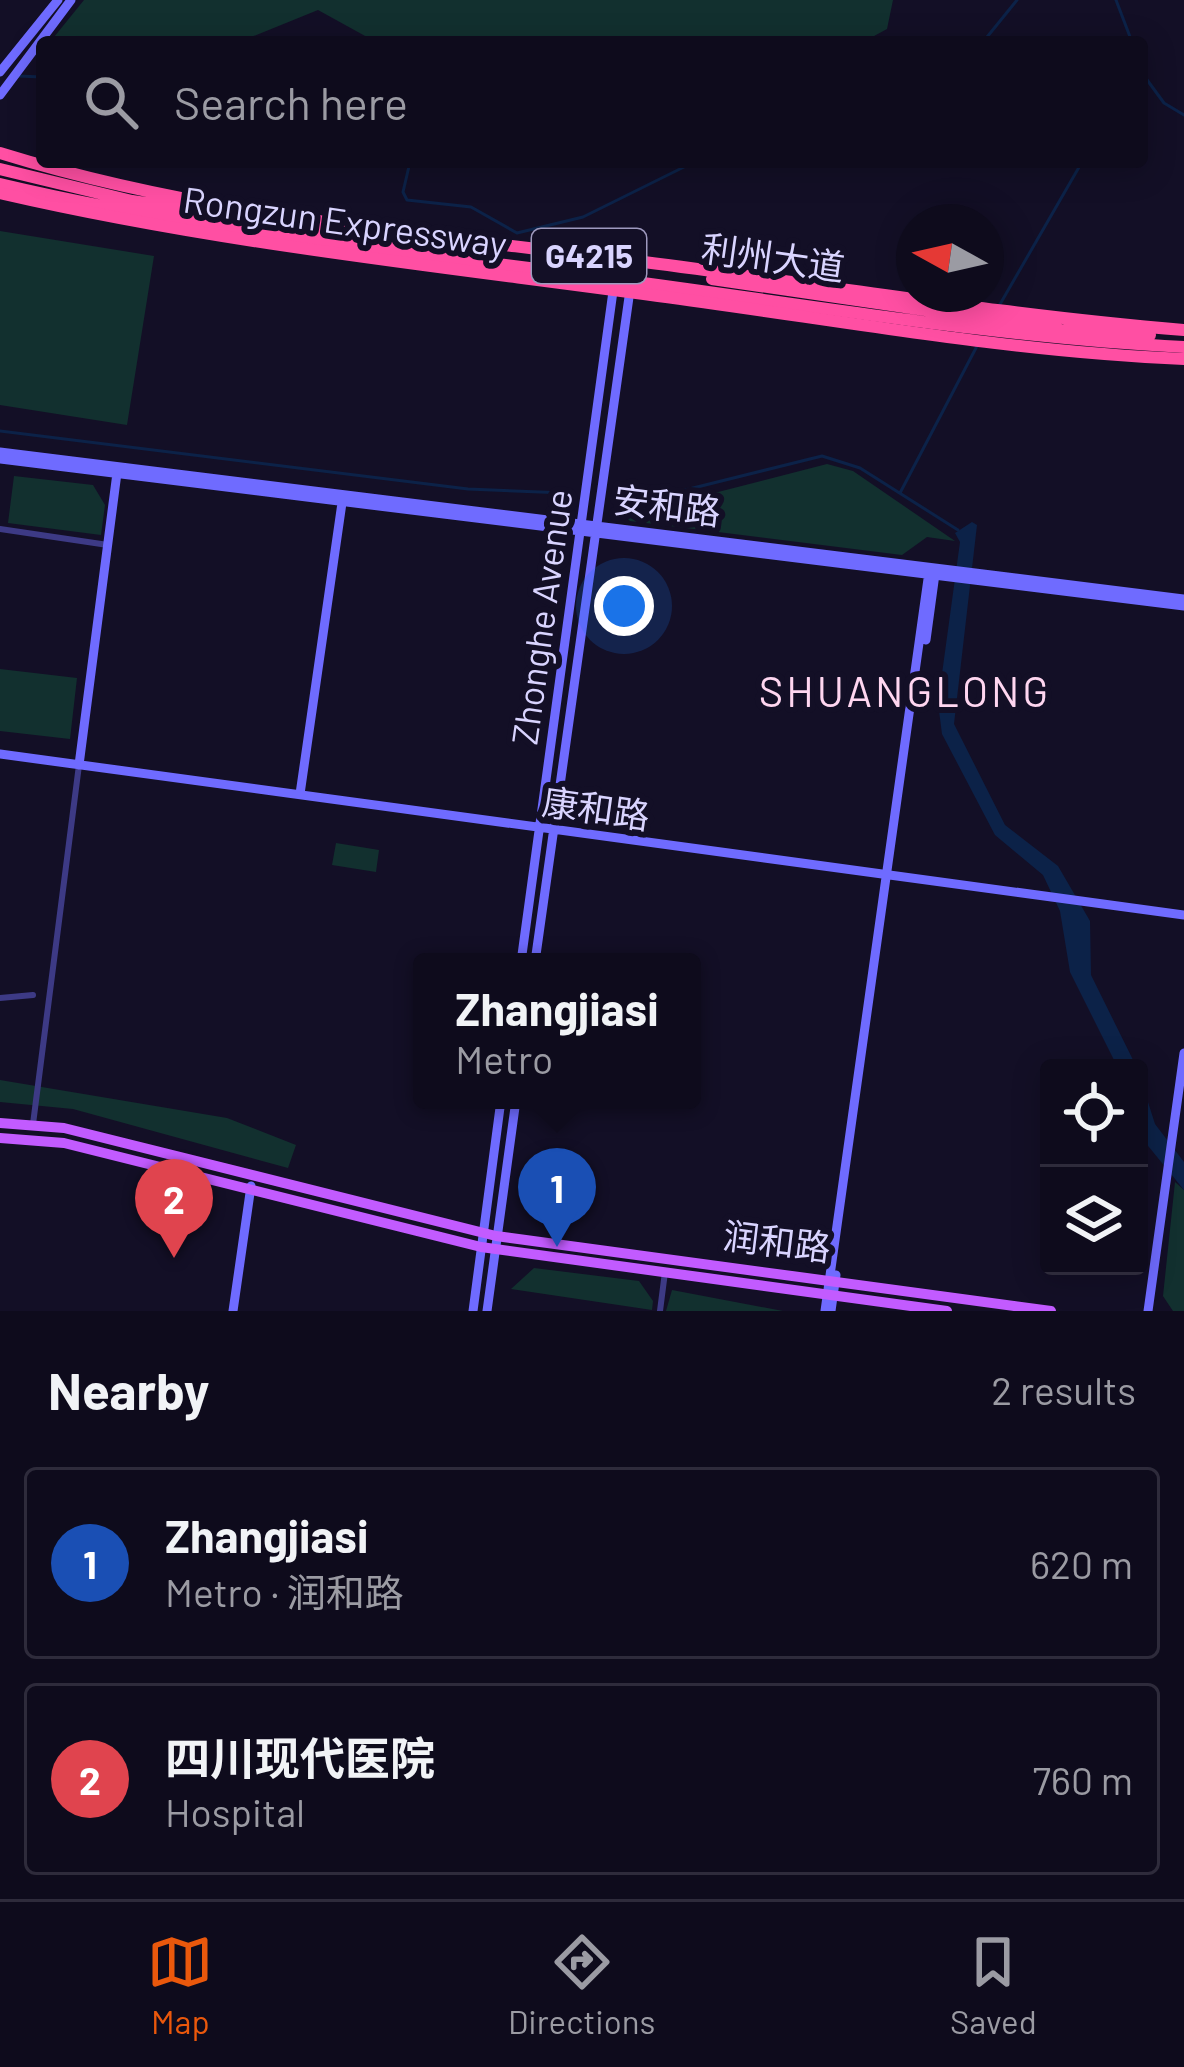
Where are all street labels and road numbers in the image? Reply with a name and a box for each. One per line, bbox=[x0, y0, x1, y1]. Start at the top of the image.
street label: Rongzun Expressway bbox=[181, 177, 510, 264]
street label: 利州大道 bbox=[699, 225, 848, 288]
road number: G4215 bbox=[532, 229, 646, 283]
street label: 安和路 bbox=[611, 477, 723, 532]
street label: Zhonghe Avenue bbox=[501, 486, 580, 747]
street label: 康和路 bbox=[540, 779, 653, 836]
street label: 润和路 bbox=[721, 1213, 833, 1268]

